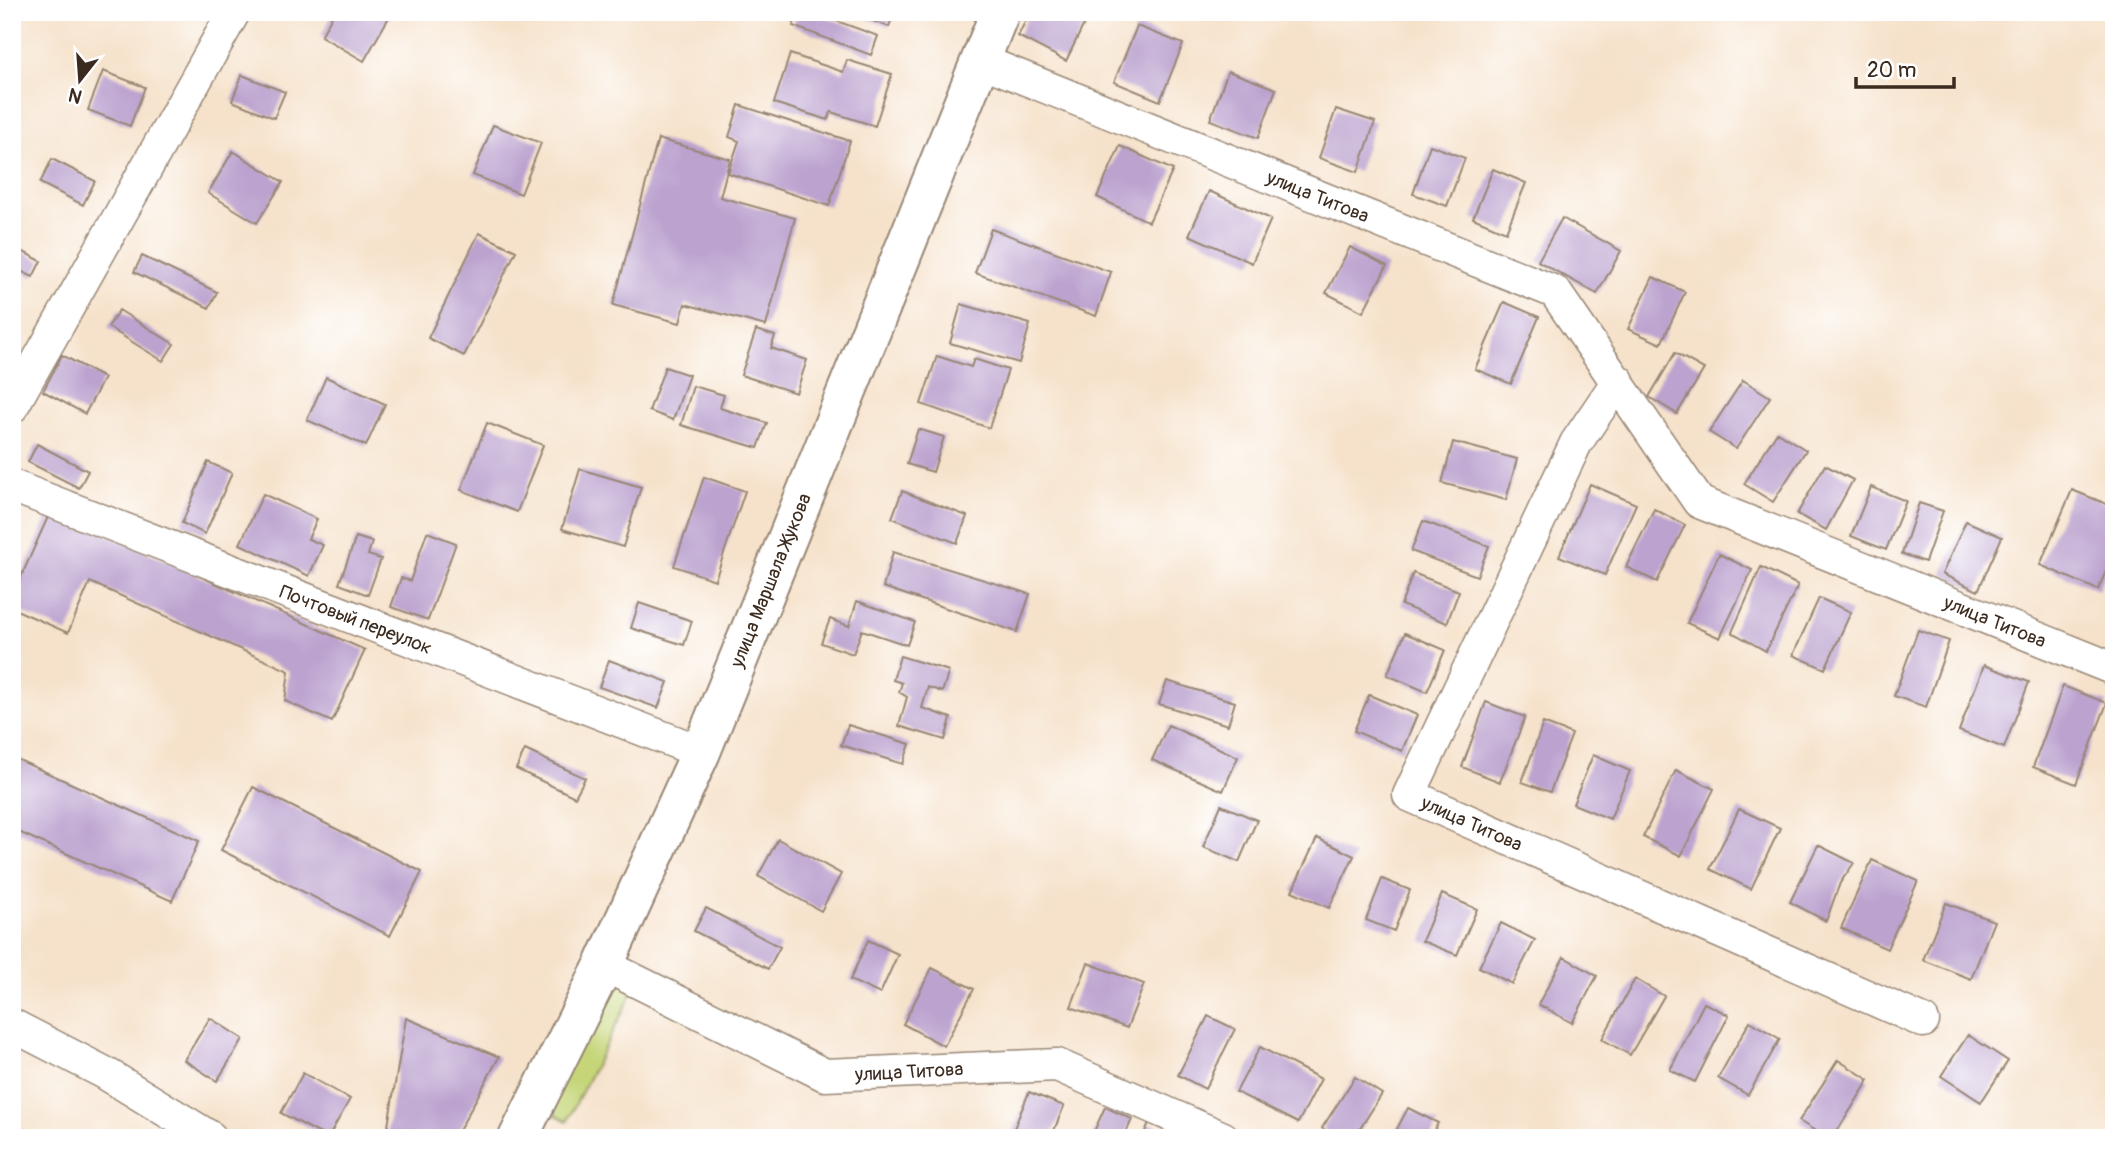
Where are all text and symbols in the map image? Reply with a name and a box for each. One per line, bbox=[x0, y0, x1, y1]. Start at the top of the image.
north arrow bbox=[46, 46, 116, 116]
scale bar bbox=[1856, 46, 1954, 90]
text: 20 m bbox=[1867, 57, 1916, 84]
text: N bbox=[66, 82, 85, 109]
street label: улица Титова bbox=[1262, 165, 1372, 228]
street label: улица Маршала Жукова bbox=[725, 490, 817, 672]
street label: Почтовый переулок bbox=[276, 580, 435, 660]
street label: улица Титова bbox=[1939, 590, 2049, 653]
street label: улица Титова bbox=[1416, 791, 1526, 857]
street label: улица Титова bbox=[853, 1057, 964, 1087]

